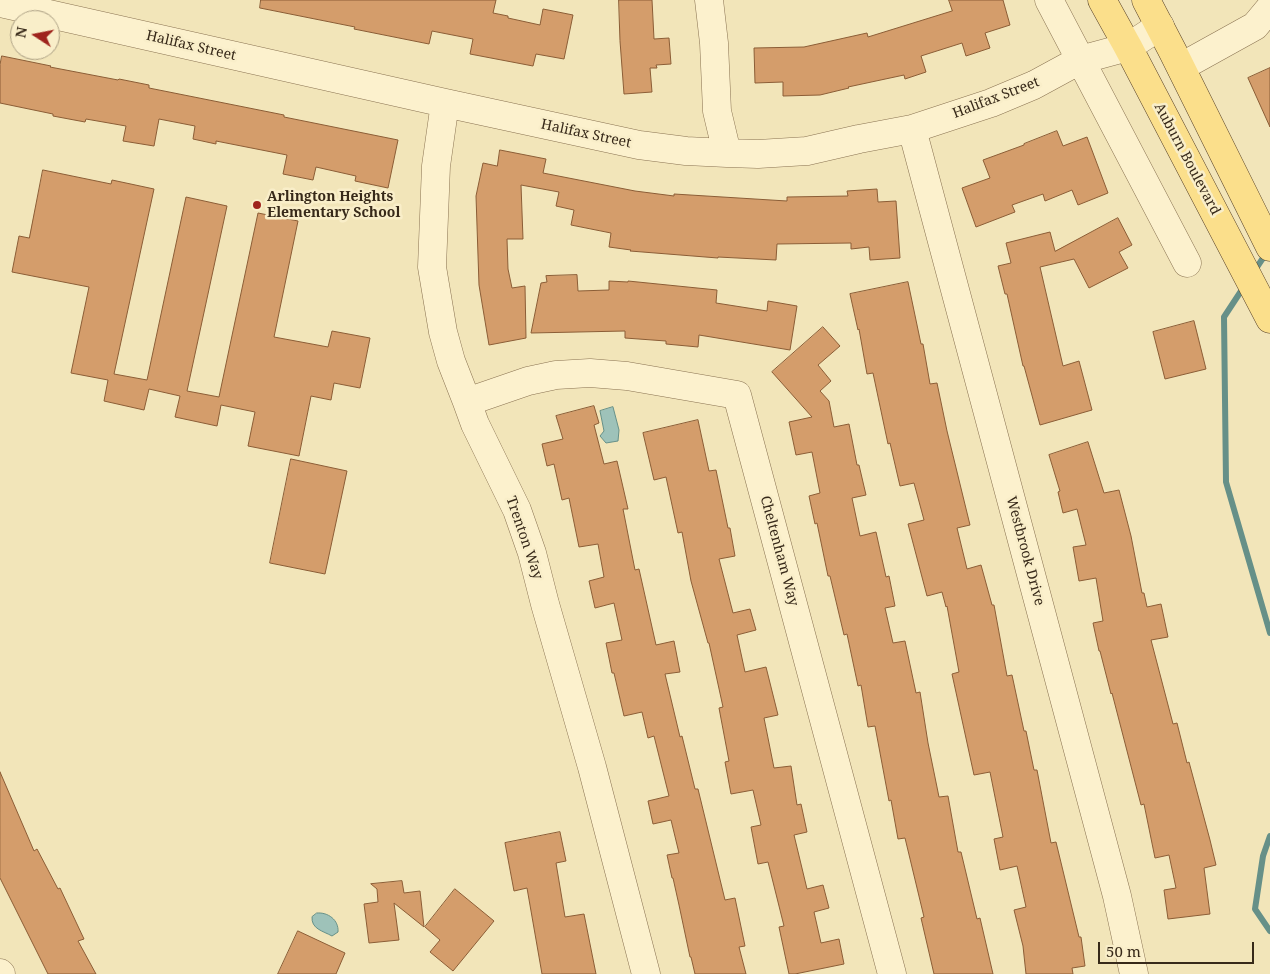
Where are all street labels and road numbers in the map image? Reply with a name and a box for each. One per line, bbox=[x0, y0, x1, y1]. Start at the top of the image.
street label: Halifax Street bbox=[144, 28, 238, 64]
street label: Halifax Street bbox=[950, 74, 1042, 122]
street label: Auburn Boulevard bbox=[1150, 100, 1224, 218]
street label: Halifax Street bbox=[539, 116, 633, 152]
street label: Trenton Way bbox=[502, 494, 546, 582]
street label: Cheltenham Way bbox=[756, 494, 802, 608]
street label: Westbrook Drive bbox=[1002, 494, 1048, 608]

